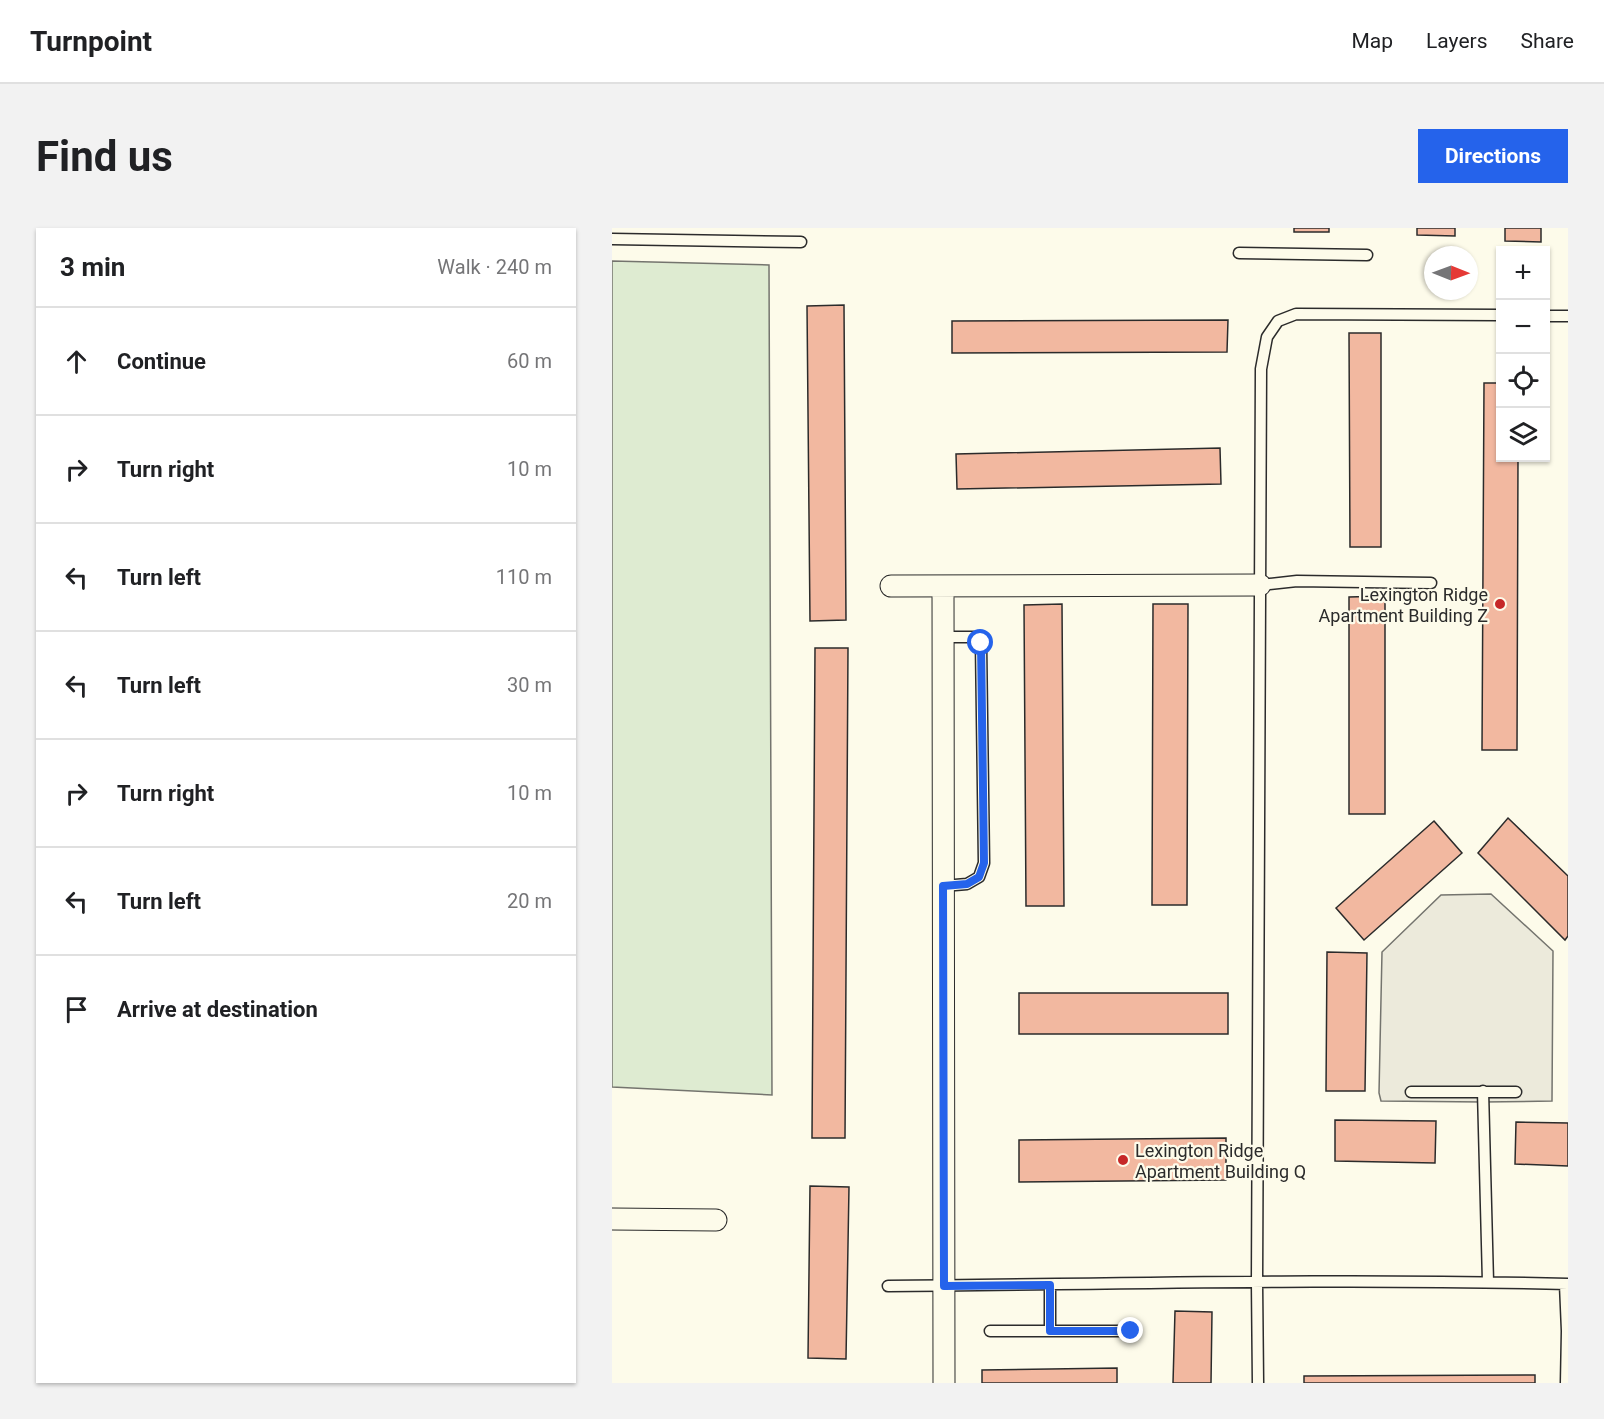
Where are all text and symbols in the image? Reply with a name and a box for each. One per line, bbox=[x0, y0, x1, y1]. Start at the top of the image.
text: Turnpoint bbox=[30, 25, 152, 58]
text: Map bbox=[1351, 29, 1393, 53]
text: Layers bbox=[1426, 29, 1487, 53]
text: Share bbox=[1520, 29, 1574, 53]
button: Directions bbox=[1418, 129, 1568, 183]
text: Find us bbox=[36, 132, 173, 181]
north arrow bbox=[1424, 246, 1478, 300]
map controls bbox=[1496, 246, 1550, 462]
button: + bbox=[1496, 246, 1550, 300]
text: 3 min bbox=[60, 252, 125, 282]
text: Walk · 240 m bbox=[437, 255, 552, 279]
button: − bbox=[1496, 300, 1550, 354]
icon: ahead bbox=[60, 345, 93, 378]
text: Continue bbox=[117, 349, 206, 374]
text: 60 m bbox=[507, 349, 552, 373]
button: locate bbox=[1496, 354, 1550, 408]
button: layers bbox=[1496, 408, 1550, 462]
icon: right bbox=[60, 453, 93, 486]
text: Turn right bbox=[117, 457, 214, 482]
text: 10 m bbox=[507, 457, 552, 481]
icon: left bbox=[60, 561, 93, 594]
text: Turn left bbox=[117, 565, 201, 590]
text: 110 m bbox=[496, 565, 552, 589]
place label: Lexington Ridge Apartment Building Z bbox=[1319, 584, 1488, 626]
marker: Lexington Ridge Apartment Building Z bbox=[1493, 597, 1507, 611]
route start bbox=[967, 629, 993, 655]
icon: left bbox=[60, 669, 93, 702]
text: Turn left bbox=[117, 673, 201, 698]
text: 30 m bbox=[507, 673, 552, 697]
icon: right bbox=[60, 777, 93, 810]
text: Turn right bbox=[117, 781, 214, 806]
text: 10 m bbox=[507, 781, 552, 805]
icon: left bbox=[60, 885, 93, 918]
text: Turn left bbox=[117, 889, 201, 914]
text: 20 m bbox=[507, 889, 552, 913]
icon: arrive bbox=[60, 993, 93, 1026]
text: Arrive at destination bbox=[117, 997, 318, 1022]
place label: Lexington Ridge Apartment Building Q bbox=[1135, 1140, 1306, 1182]
marker: Lexington Ridge Apartment Building Q bbox=[1116, 1153, 1130, 1167]
route end bbox=[1117, 1317, 1143, 1343]

